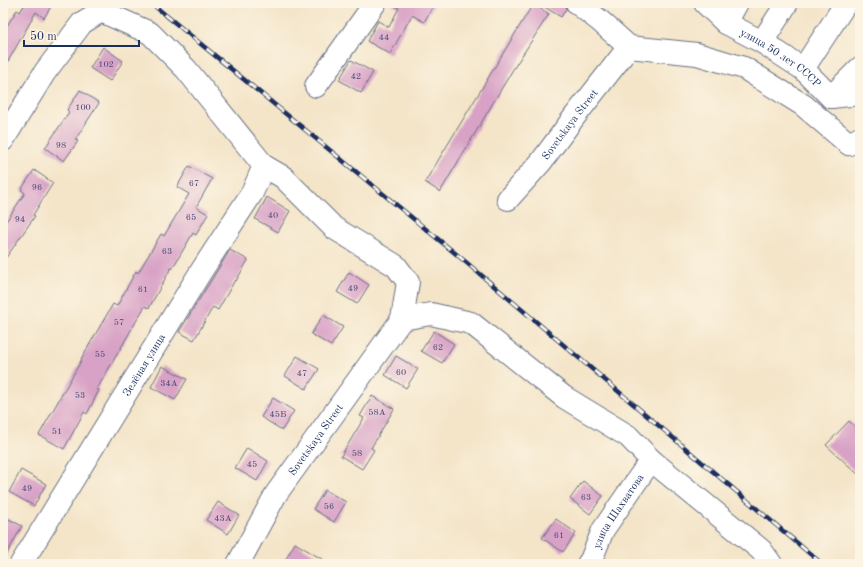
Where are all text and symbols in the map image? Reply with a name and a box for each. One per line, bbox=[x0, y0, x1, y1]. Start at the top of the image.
scale bar bbox=[24, 22, 139, 48]
street label: улица 50 лет СССР bbox=[738, 27, 822, 90]
text: 50 m bbox=[30, 30, 57, 43]
house number: 44 bbox=[379, 33, 389, 42]
house number: 102 bbox=[98, 60, 114, 69]
house number: 42 bbox=[351, 72, 361, 81]
street label: Sovetskaya Street bbox=[541, 88, 601, 162]
house number: 100 bbox=[75, 103, 91, 112]
house number: 98 bbox=[56, 141, 66, 150]
house number: 67 bbox=[189, 179, 199, 188]
house number: 96 bbox=[32, 183, 42, 192]
house number: 40 bbox=[268, 211, 278, 220]
house number: 65 bbox=[186, 213, 196, 222]
house number: 94 bbox=[15, 215, 25, 224]
house number: 63 bbox=[162, 247, 172, 256]
house number: 49 bbox=[348, 284, 358, 293]
house number: 61 bbox=[138, 285, 148, 294]
house number: 57 bbox=[114, 318, 124, 327]
street label: Зелёная улица bbox=[122, 332, 168, 399]
house number: 62 bbox=[433, 343, 443, 352]
house number: 55 bbox=[95, 350, 105, 359]
house number: 60 bbox=[396, 368, 406, 377]
house number: 47 bbox=[297, 369, 307, 378]
house number: 34А bbox=[160, 379, 178, 388]
house number: 53 bbox=[75, 391, 85, 400]
street label: Sovetskaya Street bbox=[287, 402, 346, 478]
house number: 58А bbox=[368, 408, 386, 417]
house number: 45Б bbox=[270, 410, 286, 419]
house number: 51 bbox=[52, 427, 62, 436]
house number: 58 bbox=[352, 449, 362, 458]
house number: 45 bbox=[247, 460, 257, 469]
street label: улица Шахватова bbox=[592, 472, 647, 551]
house number: 49 bbox=[22, 484, 32, 493]
house number: 63 bbox=[581, 493, 591, 502]
house number: 56 bbox=[324, 502, 334, 511]
house number: 43А bbox=[214, 514, 232, 523]
house number: 61 bbox=[554, 531, 564, 540]

